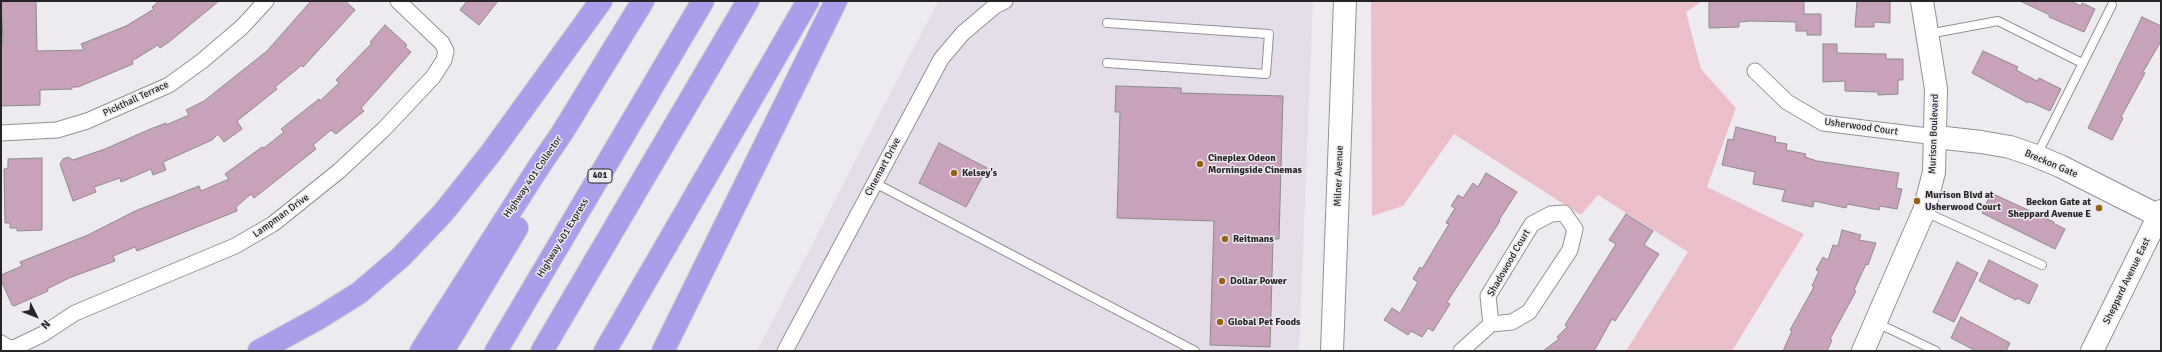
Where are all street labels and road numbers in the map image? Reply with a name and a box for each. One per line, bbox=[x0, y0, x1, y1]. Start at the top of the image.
street label: Pickthall Terrace bbox=[101, 79, 171, 119]
street label: Murison Boulevard bbox=[1927, 94, 1941, 174]
street label: Usherwood Court bbox=[1823, 116, 1899, 138]
street label: Highway 401 Collector bbox=[501, 134, 565, 220]
street label: Cinemart Drive bbox=[863, 136, 903, 198]
street label: Milner Avenue bbox=[1332, 145, 1346, 207]
street label: Breckon Gate bbox=[2023, 147, 2079, 181]
road number: 401 bbox=[588, 169, 612, 183]
street label: Lampman Drive bbox=[251, 192, 311, 240]
street label: Highway 401 Express bbox=[535, 196, 591, 280]
street label: Shadowood Court bbox=[1485, 227, 1533, 299]
street label: Sheppard Avenue East bbox=[2101, 236, 2153, 326]

